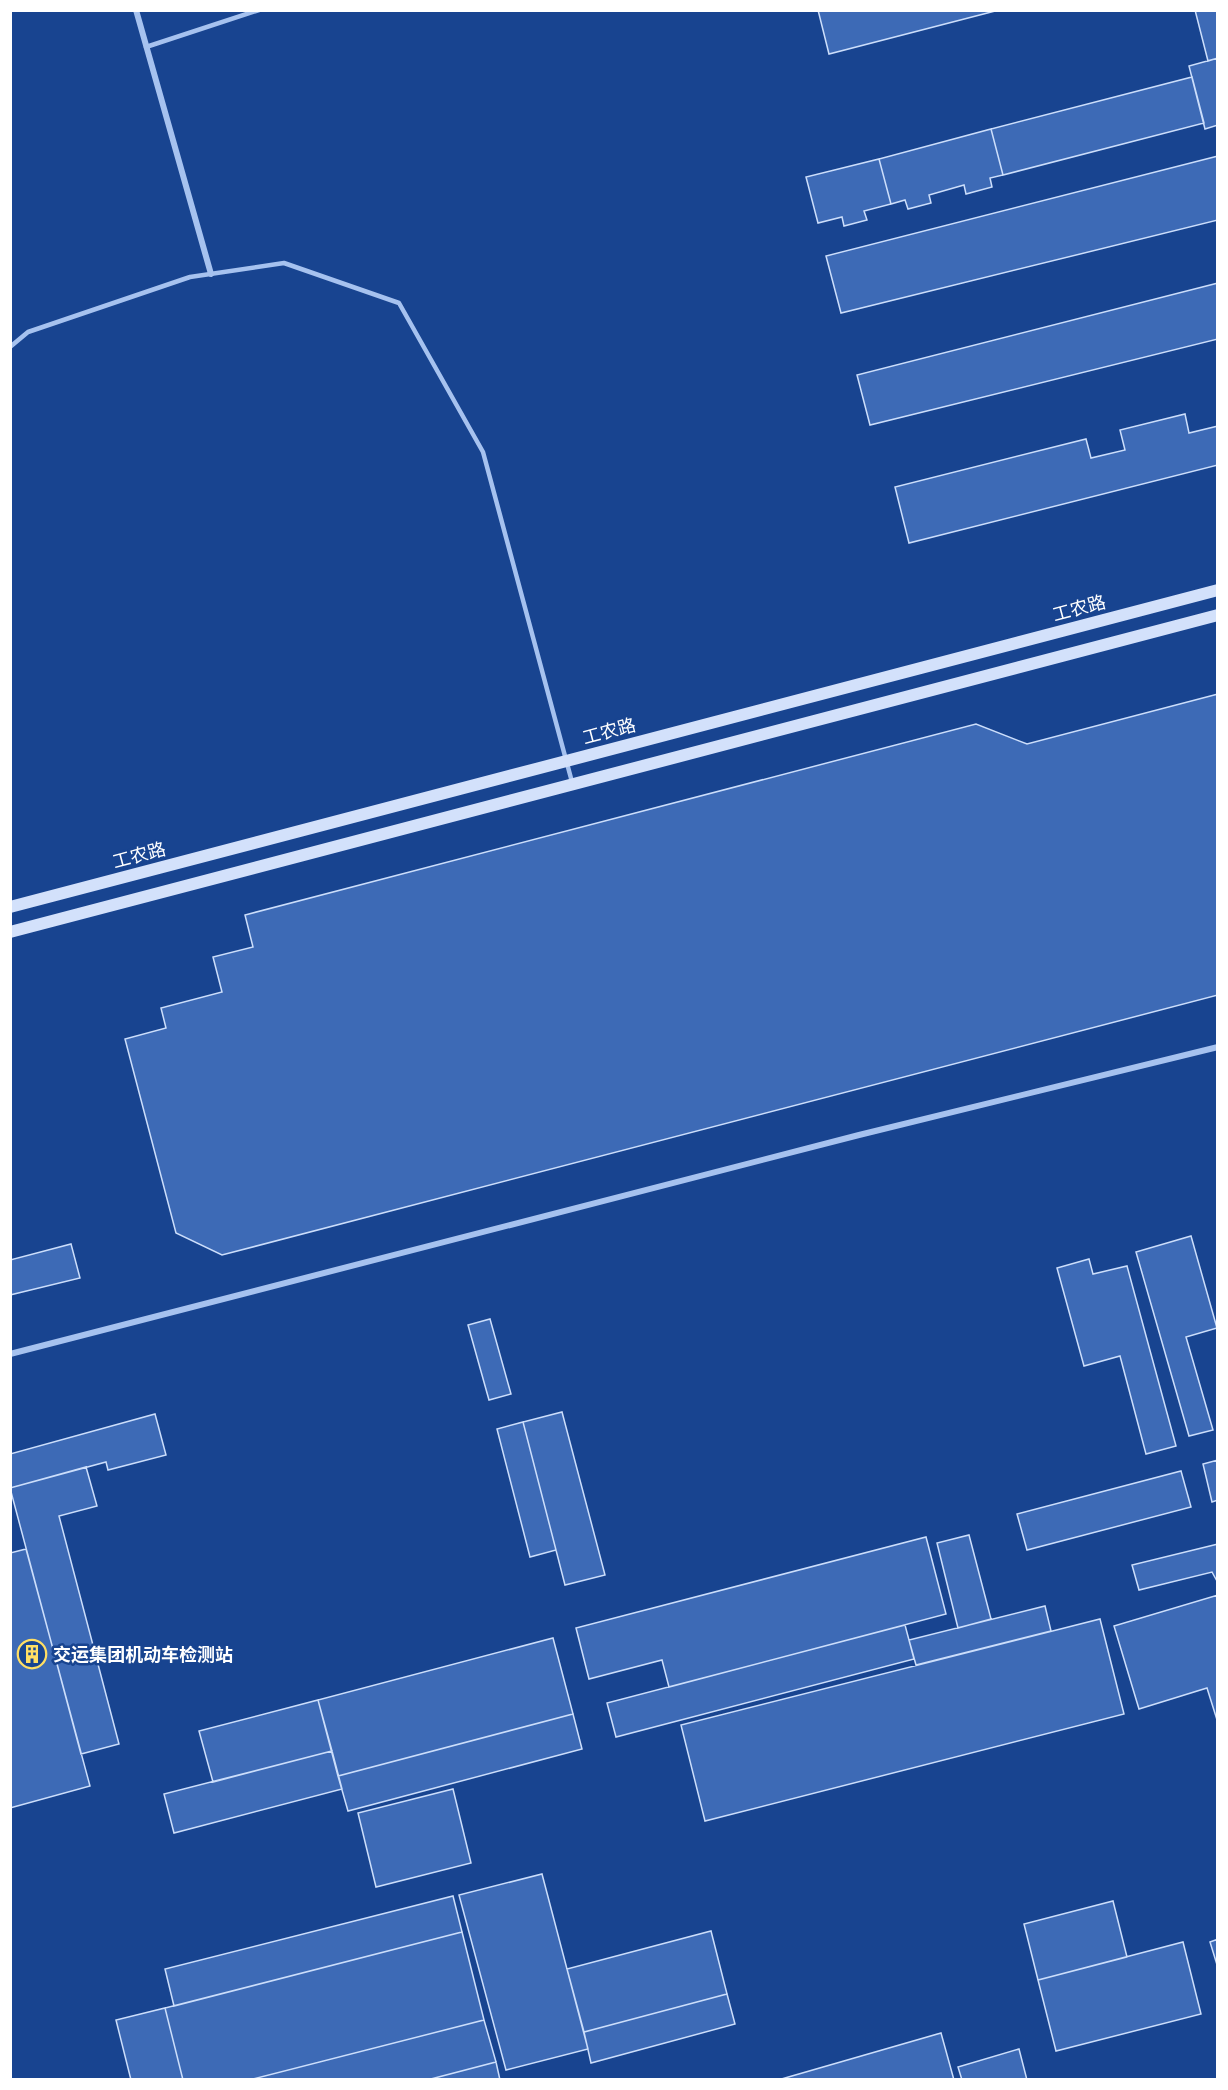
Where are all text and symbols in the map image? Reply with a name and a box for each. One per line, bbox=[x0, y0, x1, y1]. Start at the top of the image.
street label: 工农路 bbox=[1050, 591, 1108, 625]
street label: 工农路 bbox=[580, 714, 638, 748]
street label: 工农路 bbox=[110, 838, 168, 872]
building icon: 交运集团机动车检测站 bbox=[16, 1638, 48, 1670]
place label: 交运集团机动车检测站 bbox=[53, 1644, 233, 1665]

